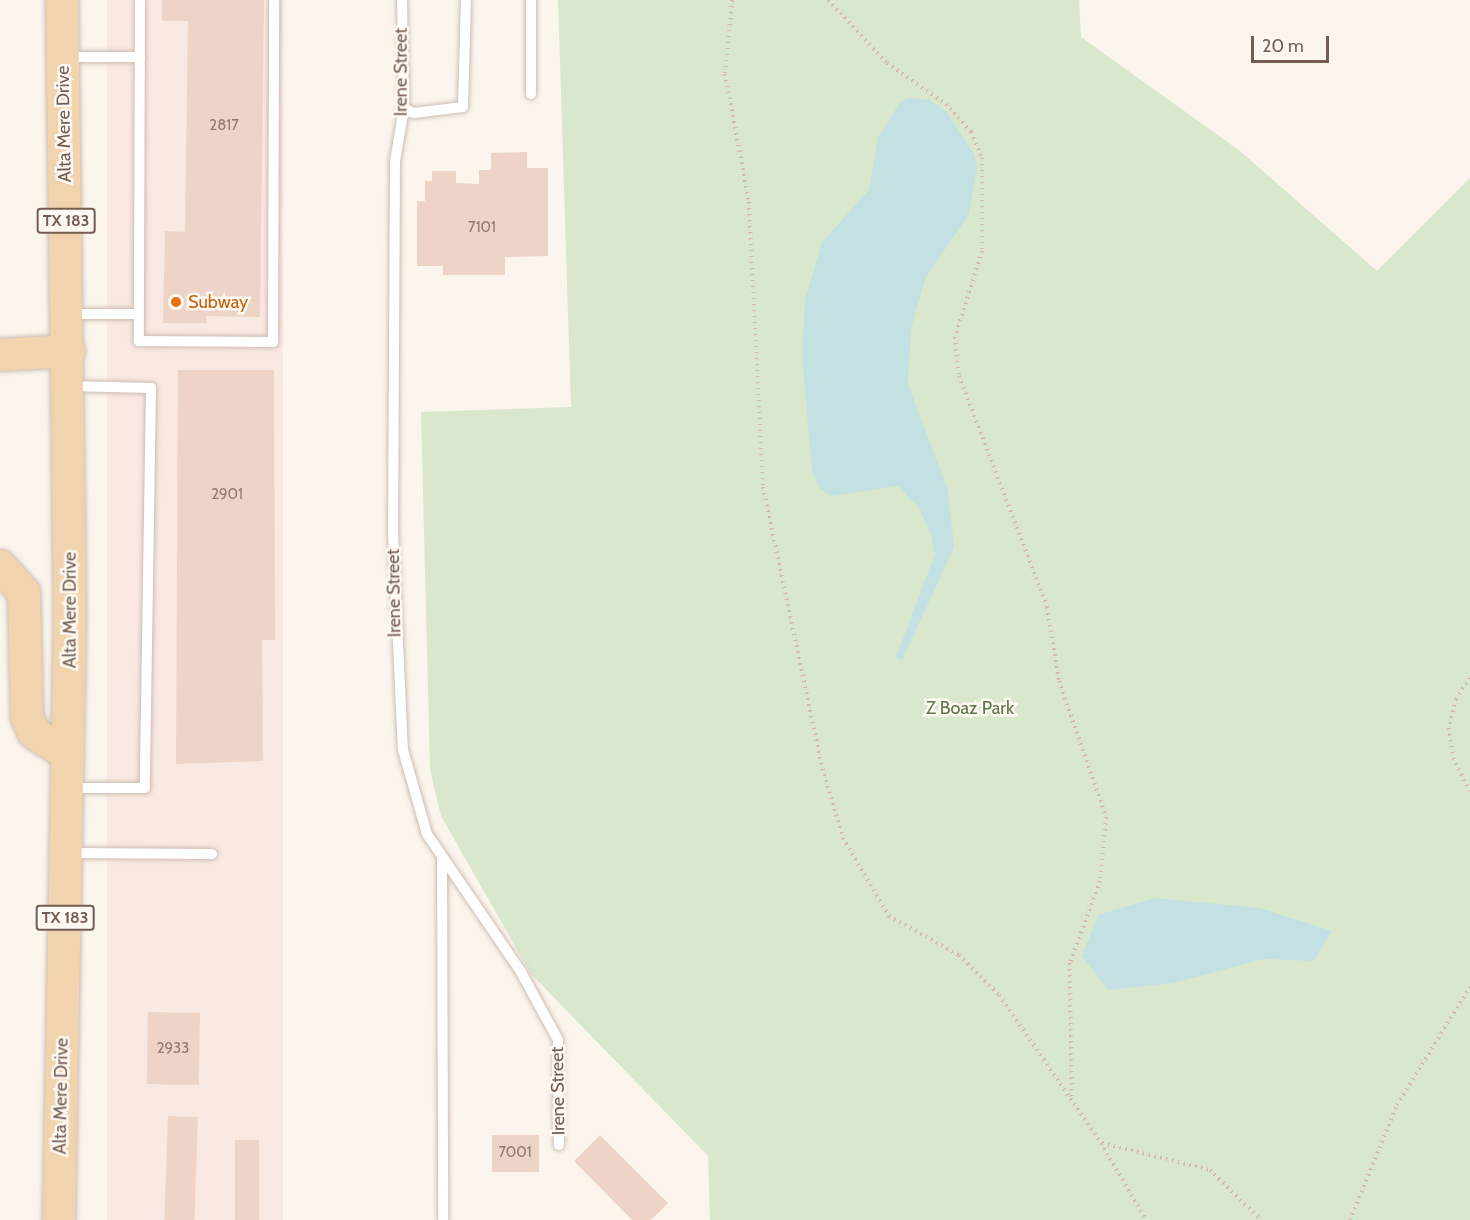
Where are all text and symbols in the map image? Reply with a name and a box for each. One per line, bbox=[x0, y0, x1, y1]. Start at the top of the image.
scale bar bbox=[1254, 24, 1332, 62]
street label: Irene Street bbox=[390, 28, 412, 116]
text: 20 m bbox=[1262, 35, 1304, 57]
street label: Alta Mere Drive bbox=[52, 66, 76, 182]
house number: 2817 bbox=[209, 117, 239, 135]
road number: TX 183 bbox=[36, 208, 96, 234]
house number: 7101 bbox=[468, 219, 496, 237]
place label: Subway bbox=[188, 291, 248, 313]
marker: Subway bbox=[169, 295, 183, 309]
house number: 2901 bbox=[211, 486, 243, 504]
street label: Irene Street bbox=[382, 548, 406, 638]
street label: Alta Mere Drive bbox=[59, 552, 81, 668]
park label: Z Boaz Park bbox=[926, 697, 1014, 719]
road number: TX 183 bbox=[35, 905, 95, 931]
street label: Alta Mere Drive bbox=[49, 1038, 73, 1154]
house number: 2933 bbox=[157, 1040, 189, 1058]
street label: Irene Street bbox=[546, 1046, 570, 1136]
house number: 7001 bbox=[498, 1144, 532, 1162]

